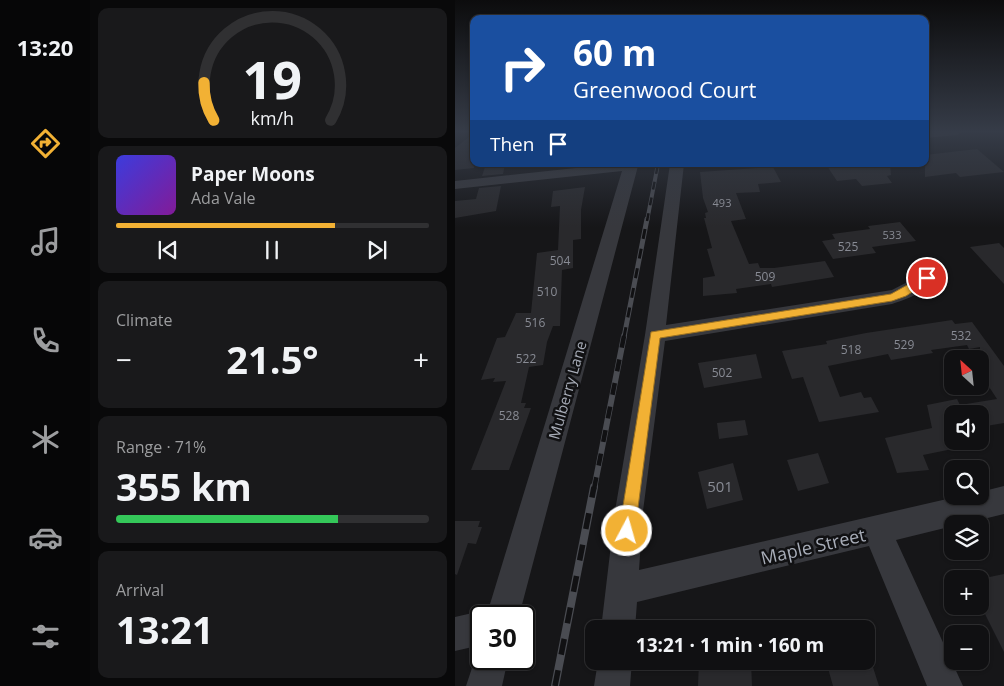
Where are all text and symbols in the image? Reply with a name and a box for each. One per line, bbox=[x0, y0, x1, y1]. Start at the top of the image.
text: 60 m bbox=[573, 29, 656, 76]
text: 13:20 bbox=[17, 32, 73, 62]
icon: right bbox=[490, 35, 555, 100]
text: 19 bbox=[243, 43, 302, 114]
text: Greenwood Court bbox=[573, 74, 756, 104]
text: km/h bbox=[251, 106, 294, 130]
icon: directions bbox=[28, 126, 63, 161]
icon: arrive bbox=[544, 130, 572, 158]
text: Then bbox=[490, 131, 534, 157]
text: Paper Moons bbox=[191, 161, 315, 187]
text: Ada Vale bbox=[191, 187, 255, 209]
house number: 493 bbox=[713, 195, 731, 210]
icon: music bbox=[28, 224, 63, 259]
house number: 533 bbox=[883, 227, 901, 242]
icon: previous bbox=[154, 236, 182, 264]
icon: pause bbox=[258, 236, 286, 264]
icon: next bbox=[363, 236, 391, 264]
house number: 525 bbox=[838, 238, 858, 255]
house number: 504 bbox=[550, 252, 570, 269]
pin bbox=[906, 257, 948, 299]
icon: arrive bbox=[913, 264, 941, 292]
house number: 509 bbox=[755, 268, 775, 285]
house number: 510 bbox=[537, 283, 557, 300]
text: Climate bbox=[116, 309, 173, 331]
house number: 516 bbox=[525, 314, 545, 331]
icon: phone bbox=[28, 323, 63, 358]
house number: 532 bbox=[951, 327, 971, 344]
text: 21.5° bbox=[226, 333, 319, 385]
house number: 529 bbox=[894, 336, 914, 353]
street label: Mulberry Lane bbox=[543, 338, 591, 442]
text: − bbox=[116, 340, 132, 378]
text: + bbox=[413, 340, 429, 378]
house number: 518 bbox=[841, 341, 861, 358]
house number: 522 bbox=[516, 350, 536, 367]
north arrow bbox=[944, 350, 989, 395]
map controls bbox=[944, 350, 989, 670]
house number: 502 bbox=[712, 364, 732, 381]
button: sound bbox=[944, 405, 989, 450]
house number: 528 bbox=[499, 407, 519, 424]
icon: climate bbox=[28, 422, 63, 457]
text: Range · 71% bbox=[116, 436, 206, 458]
text: 355 km bbox=[116, 460, 252, 512]
button: search bbox=[944, 460, 989, 505]
house number: 501 bbox=[707, 476, 733, 496]
position arrow bbox=[600, 504, 652, 556]
button: layers bbox=[944, 515, 989, 560]
icon: car bbox=[28, 520, 63, 555]
street label: Maple Street bbox=[758, 522, 868, 570]
button: + bbox=[944, 570, 989, 615]
text: Arrival bbox=[116, 579, 164, 601]
text: 13:21 bbox=[116, 603, 214, 655]
speed limit sign: 30 bbox=[470, 605, 535, 670]
icon: filters bbox=[28, 619, 63, 654]
button: − bbox=[944, 625, 989, 670]
text: 13:21 · 1 min · 160 m bbox=[636, 632, 824, 658]

